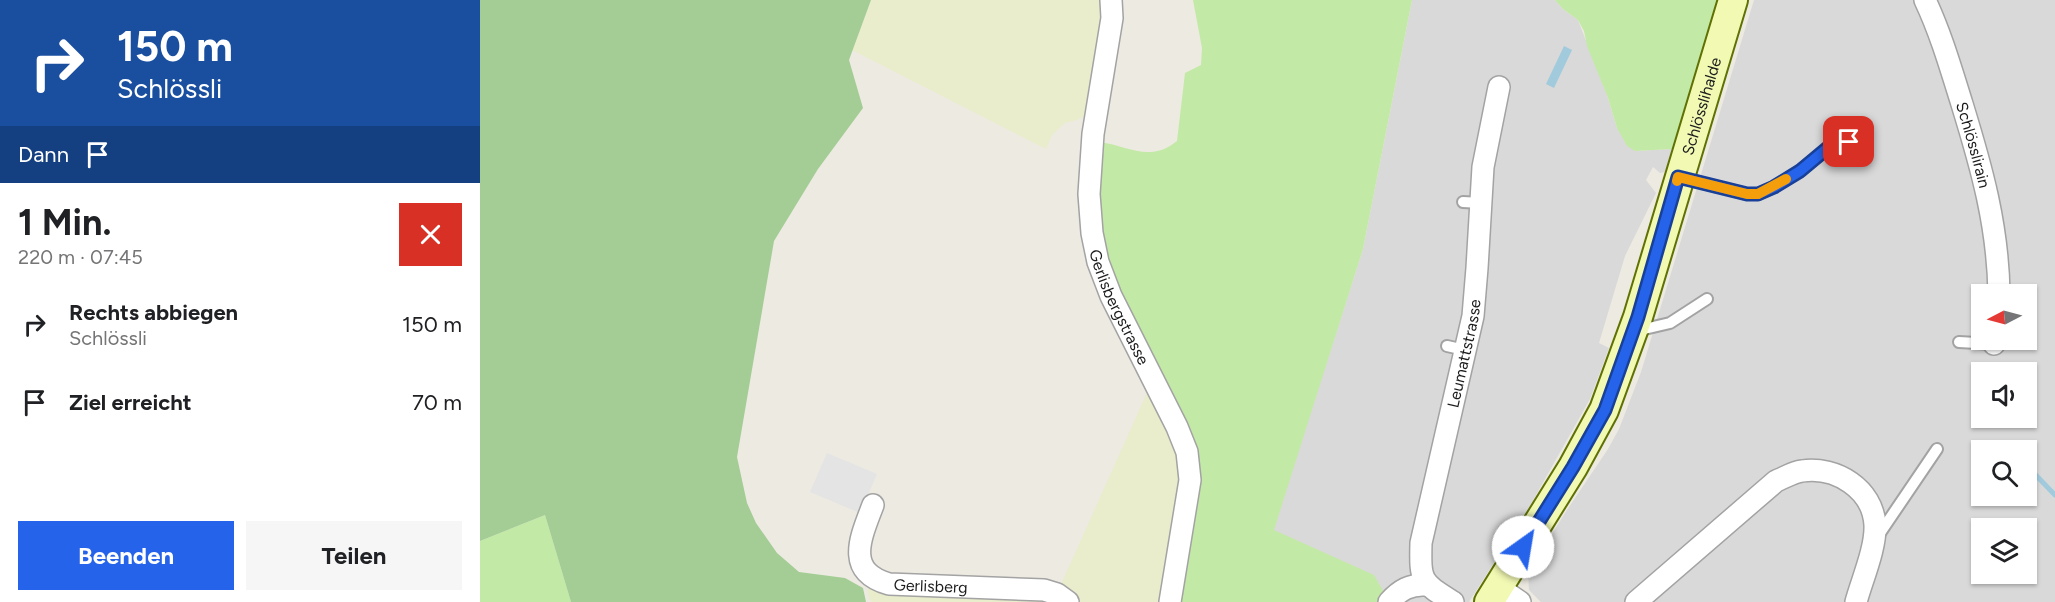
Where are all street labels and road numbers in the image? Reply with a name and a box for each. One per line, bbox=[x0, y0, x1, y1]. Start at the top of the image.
street label: Schlösslihalde bbox=[1678, 55, 1725, 157]
street label: Schlösslirain bbox=[1952, 100, 1995, 190]
street label: Gerlisbergstrasse bbox=[1086, 247, 1154, 368]
street label: Leumattstrasse bbox=[1443, 298, 1484, 410]
street label: Gerlisberg bbox=[893, 575, 968, 597]

